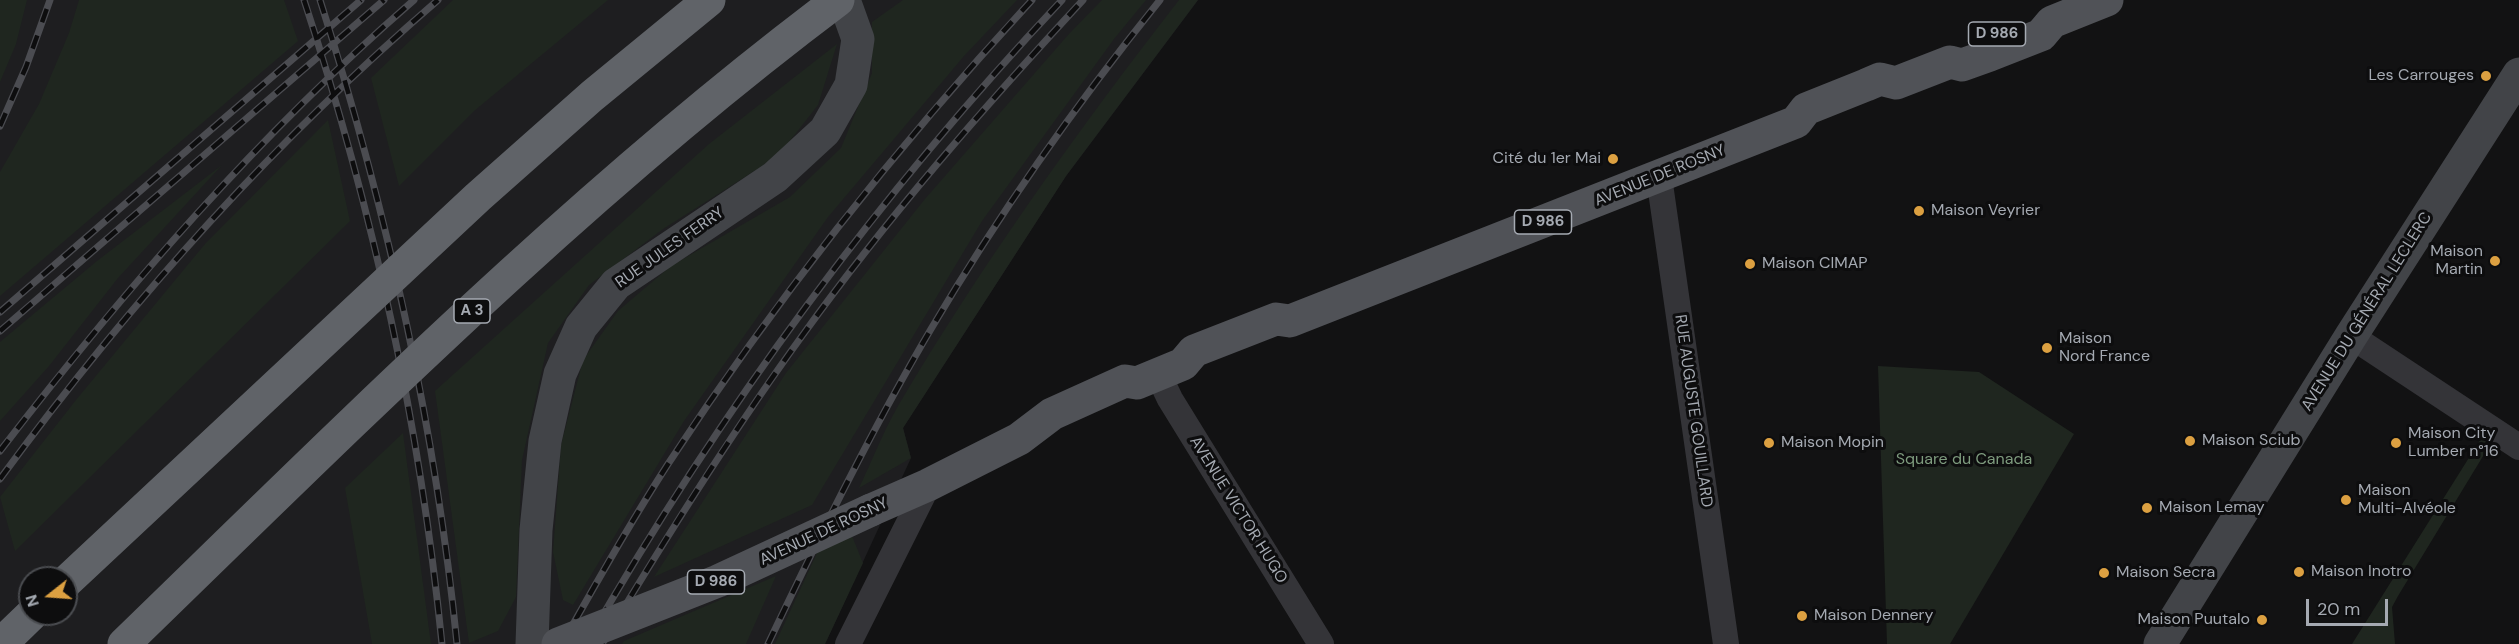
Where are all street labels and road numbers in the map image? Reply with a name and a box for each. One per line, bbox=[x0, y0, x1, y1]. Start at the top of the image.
road number: D 986 bbox=[1968, 22, 2026, 46]
street label: AVENUE DE ROSNY bbox=[1592, 141, 1728, 211]
street label: RUE JULES FERRY bbox=[612, 203, 728, 293]
street label: AVENUE DU GÉNÉRAL LECLERC bbox=[2298, 209, 2436, 415]
road number: D 986 bbox=[1514, 210, 1572, 234]
road number: A 3 bbox=[454, 299, 490, 323]
street label: RUE AUGUSTE GOUILLARD bbox=[1670, 313, 1716, 509]
street label: AVENUE VICTOR HUGO bbox=[1185, 433, 1291, 587]
street label: AVENUE DE ROSNY bbox=[757, 494, 891, 570]
road number: D 986 bbox=[688, 570, 744, 594]

